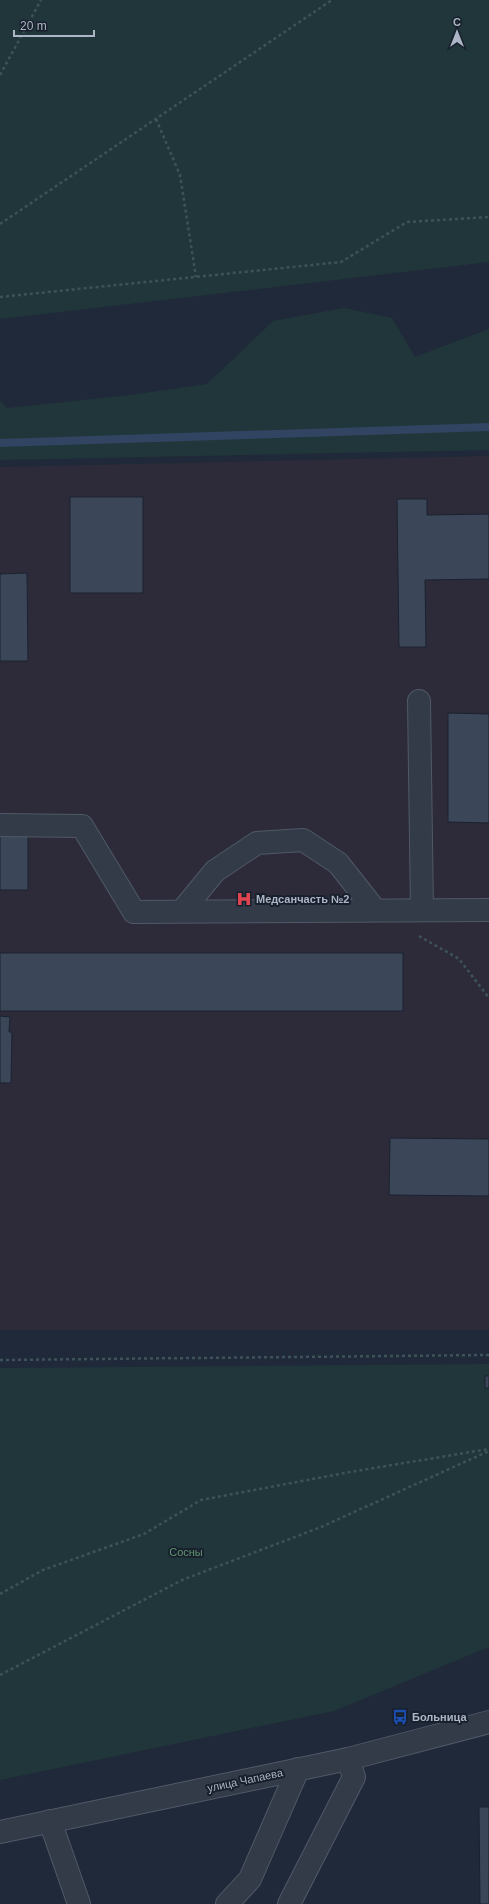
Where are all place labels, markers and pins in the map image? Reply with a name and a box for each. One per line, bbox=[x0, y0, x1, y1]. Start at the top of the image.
hospital icon: Медсанчасть №2 bbox=[235, 890, 253, 908]
place label: Медсанчасть №2 bbox=[256, 893, 349, 905]
bus stop icon: Больница bbox=[391, 1708, 409, 1726]
place label: Больница bbox=[412, 1711, 467, 1723]

